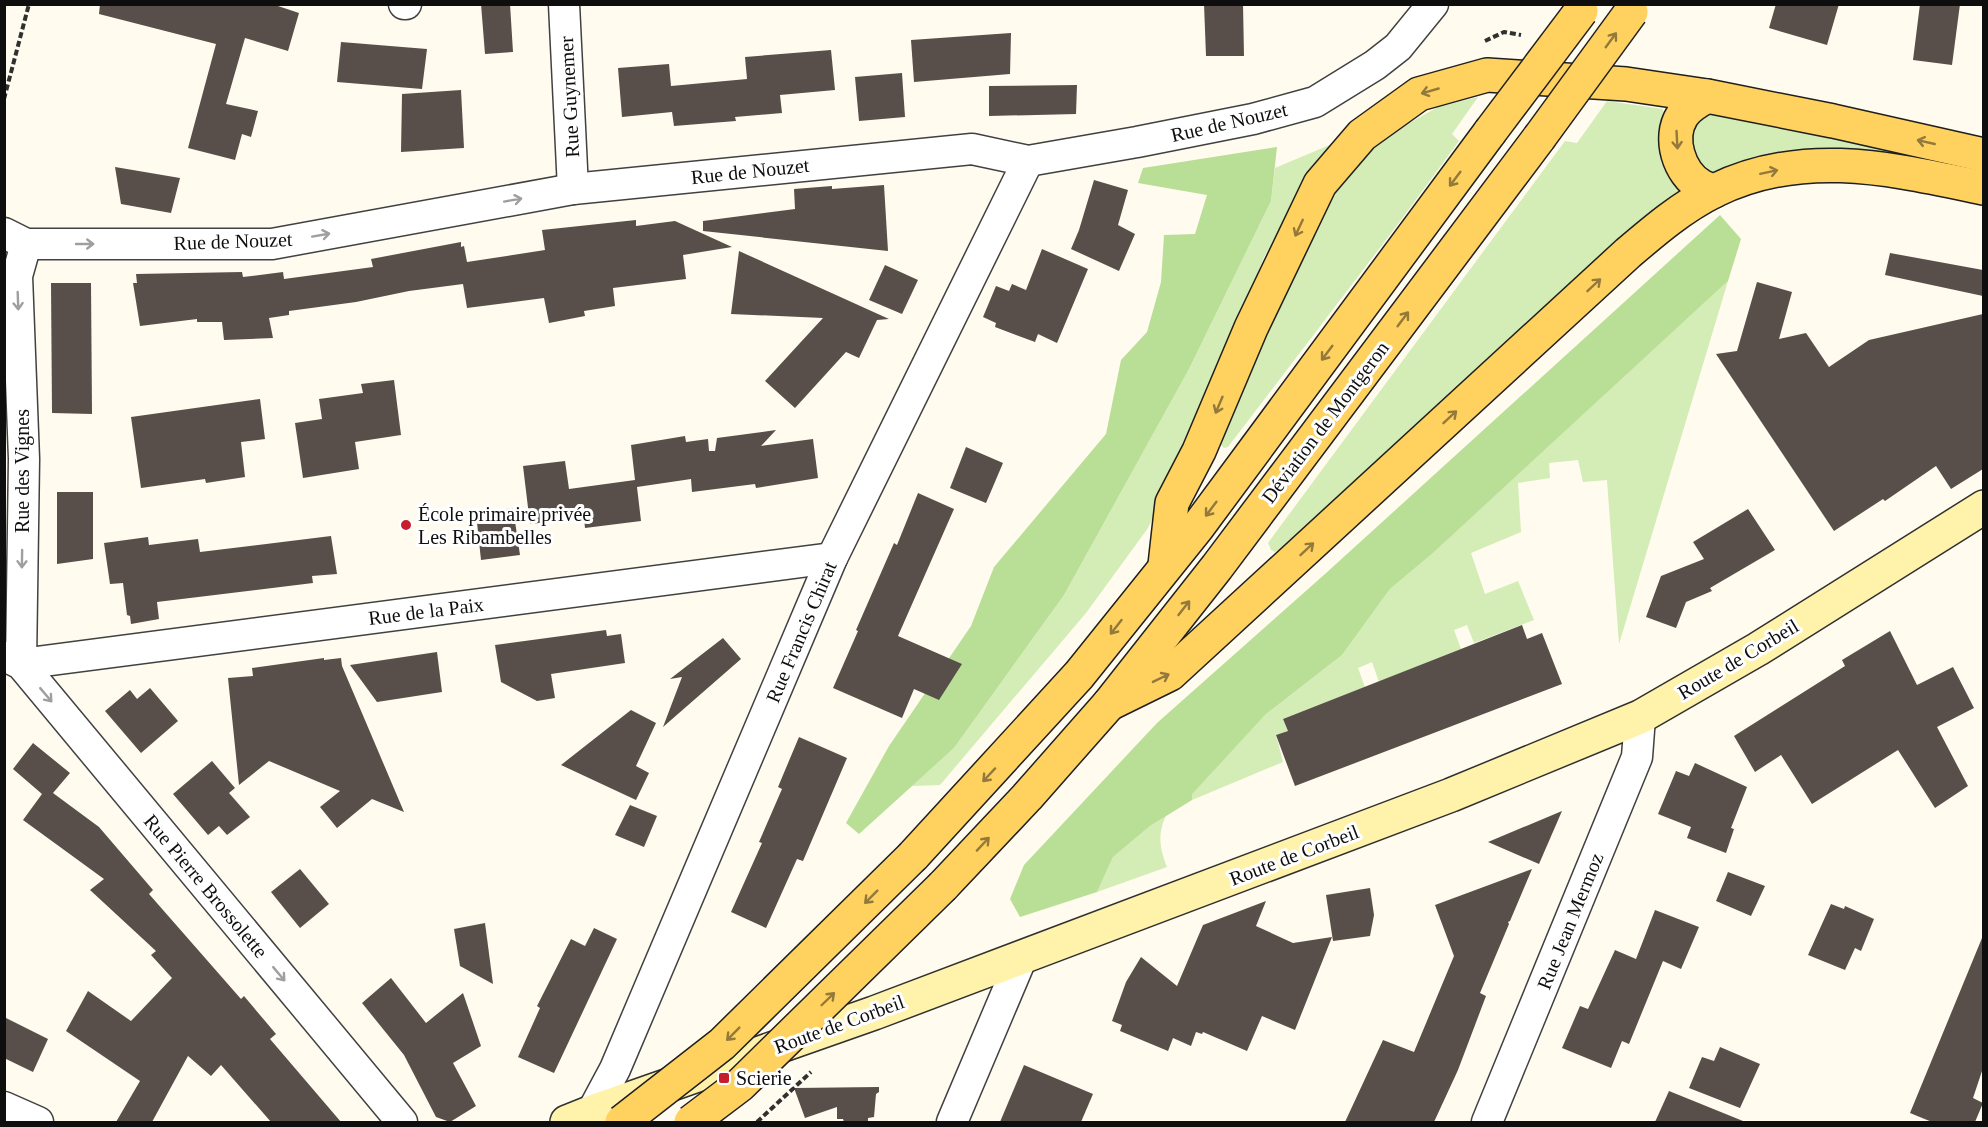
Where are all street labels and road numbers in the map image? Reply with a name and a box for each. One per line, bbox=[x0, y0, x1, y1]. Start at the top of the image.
street label: Rue Guynemer bbox=[555, 35, 584, 158]
street label: Rue de Nouzet bbox=[1169, 98, 1290, 146]
street label: Rue de Nouzet bbox=[690, 154, 811, 188]
street label: Rue de Nouzet bbox=[173, 228, 293, 254]
street label: Déviation de Montgeron bbox=[1257, 337, 1394, 508]
street label: Rue des Vignes bbox=[11, 409, 34, 533]
street label: Rue Francis Chirat bbox=[761, 558, 841, 706]
street label: Rue de la Paix bbox=[367, 593, 485, 629]
street label: Route de Corbeil bbox=[1674, 614, 1803, 704]
street label: Rue Pierre Brossolette bbox=[140, 810, 272, 962]
street label: Route de Corbeil bbox=[1226, 820, 1362, 890]
street label: Rue Jean Mermoz bbox=[1533, 849, 1607, 993]
street label: Route de Corbeil bbox=[771, 990, 907, 1058]

